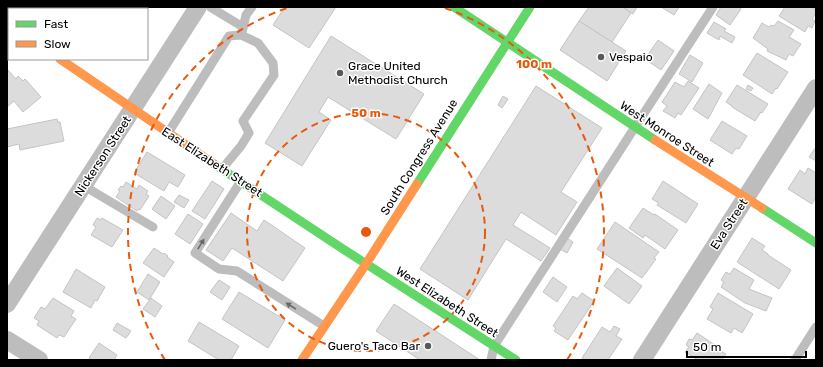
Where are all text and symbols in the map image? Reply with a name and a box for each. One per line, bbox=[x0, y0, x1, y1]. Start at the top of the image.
legend bbox=[8, 8, 148, 60]
text: Fast bbox=[44, 17, 68, 31]
text: Slow bbox=[44, 37, 71, 51]
place label: Vespaio bbox=[609, 50, 653, 64]
marker: Vespaio bbox=[596, 52, 606, 62]
text: 100 m bbox=[516, 57, 552, 71]
place label: Grace United Methodist Church bbox=[348, 59, 448, 87]
marker: Grace United Methodist Church bbox=[335, 68, 345, 78]
street label: South Congress Avenue bbox=[378, 96, 461, 217]
street label: West Monroe Street bbox=[617, 98, 717, 170]
text: 50 m bbox=[351, 106, 381, 120]
street label: Nickerson Street bbox=[72, 113, 134, 199]
street label: East Elizabeth Street bbox=[159, 124, 265, 200]
street label: Eva Street bbox=[707, 196, 751, 252]
centre of rings bbox=[359, 225, 373, 239]
one-way arrow bbox=[197, 238, 204, 250]
street label: West Elizabeth Street bbox=[393, 264, 501, 340]
one-way arrow bbox=[286, 302, 297, 309]
scale bar bbox=[687, 333, 806, 359]
place label: Guero's Taco Bar bbox=[328, 339, 420, 353]
text: 50 m bbox=[693, 340, 721, 354]
marker: Guero's Taco Bar bbox=[423, 341, 433, 351]

